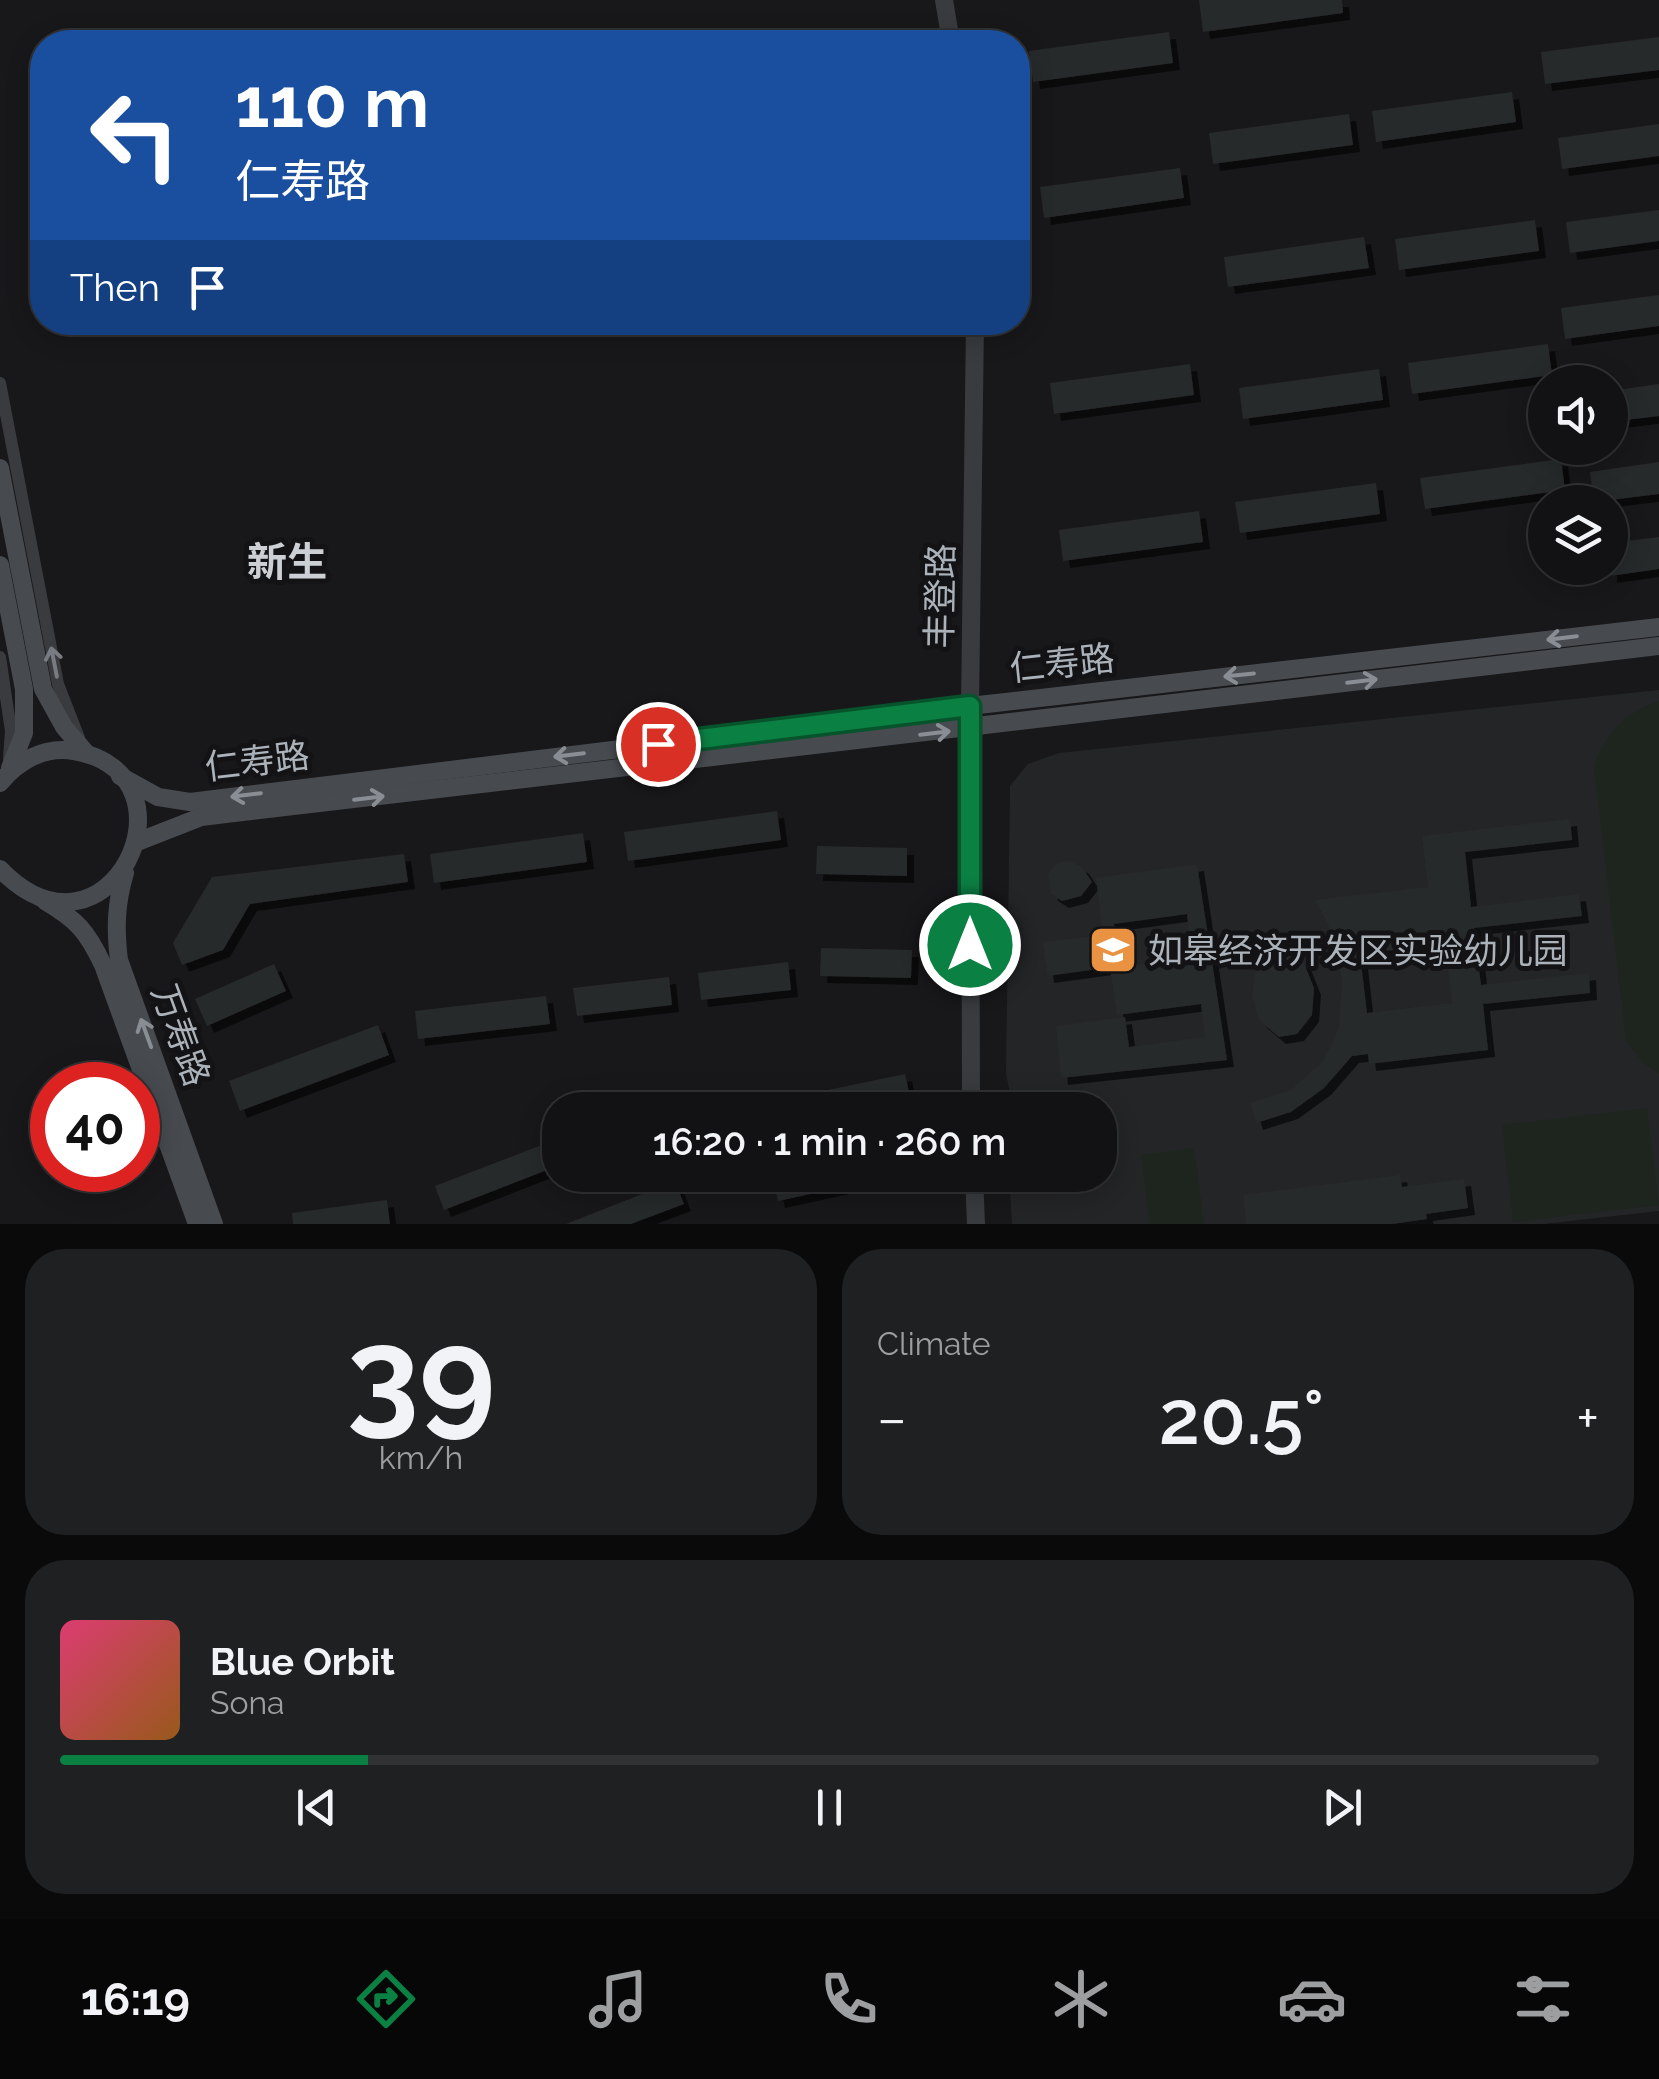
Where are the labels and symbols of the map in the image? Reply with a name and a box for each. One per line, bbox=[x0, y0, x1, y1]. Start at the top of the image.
district label: 新生 bbox=[247, 538, 327, 585]
street label: 丰登路 bbox=[919, 543, 961, 649]
one-way arrow bbox=[1547, 629, 1579, 648]
street label: 仁寿路 bbox=[1008, 637, 1116, 689]
one-way arrow bbox=[43, 647, 62, 679]
one-way arrow bbox=[1224, 666, 1256, 685]
one-way arrow bbox=[1345, 671, 1378, 689]
pin bbox=[616, 702, 701, 787]
one-way arrow bbox=[919, 723, 951, 742]
street label: 仁寿路 bbox=[202, 734, 312, 788]
one-way arrow bbox=[553, 746, 586, 765]
one-way arrow bbox=[231, 786, 263, 805]
one-way arrow bbox=[352, 788, 385, 807]
position arrow bbox=[918, 893, 1022, 997]
school or university icon: 如皋经济开发区实验幼儿园 bbox=[1087, 924, 1139, 976]
place label: 如皋经济开发区实验幼儿园 bbox=[1148, 930, 1568, 971]
street label: 万寿路 bbox=[144, 979, 218, 1091]
one-way arrow bbox=[136, 1019, 154, 1050]
speed limit sign: 40 bbox=[30, 1062, 160, 1192]

